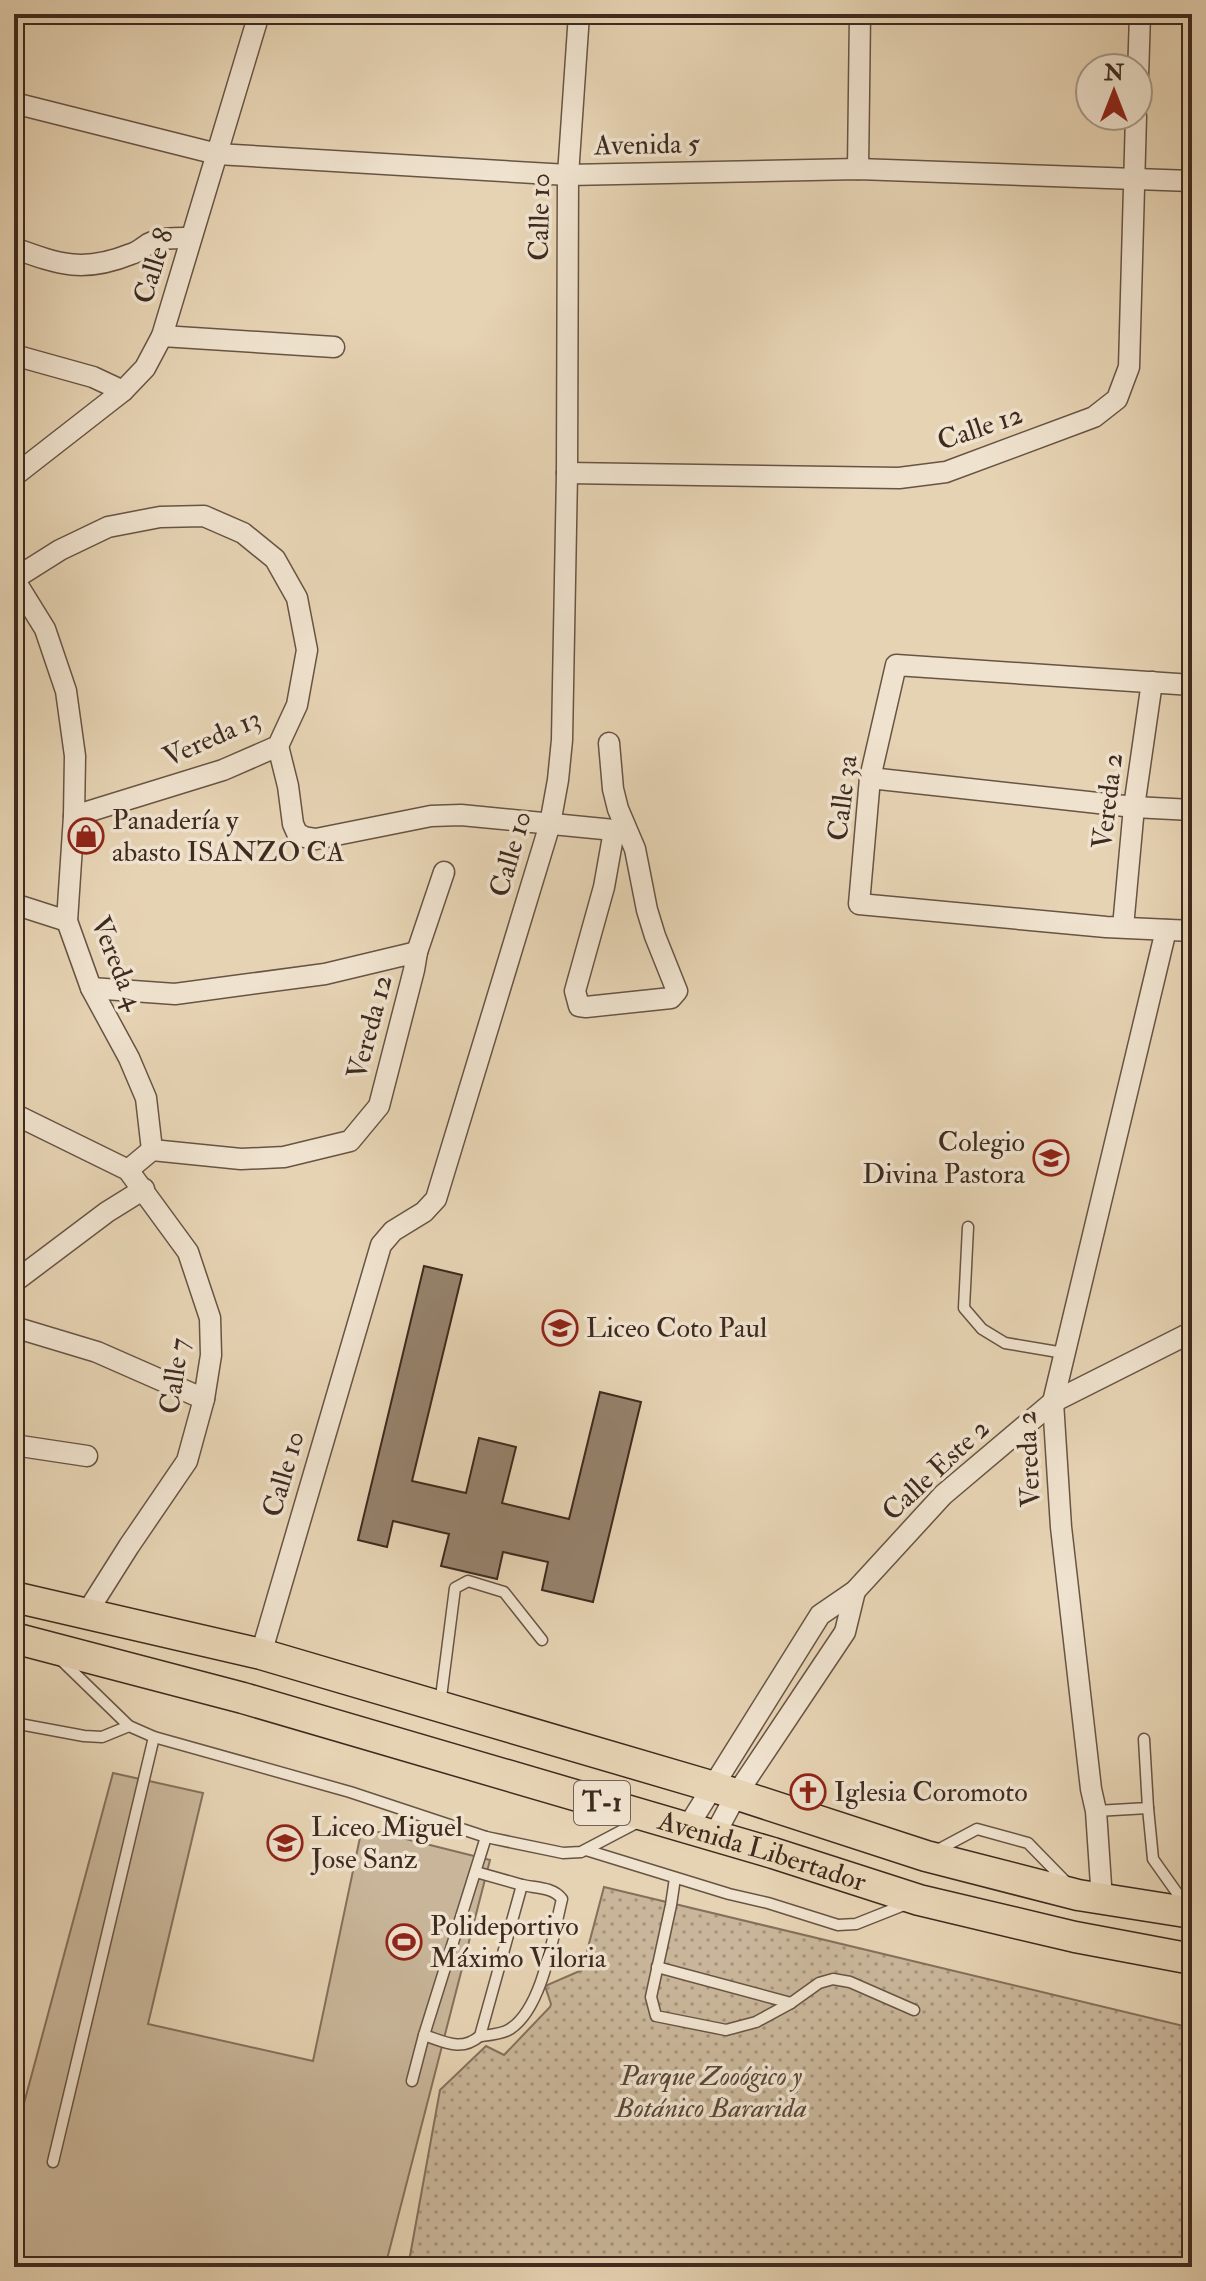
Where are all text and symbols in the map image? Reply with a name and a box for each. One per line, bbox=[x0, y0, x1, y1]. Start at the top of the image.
north arrow bbox=[1074, 52, 1154, 132]
text: N bbox=[1103, 59, 1124, 87]
street label: Avenida 5 bbox=[593, 127, 701, 163]
street label: Calle 10 bbox=[522, 173, 558, 261]
street label: Calle 8 bbox=[126, 224, 182, 308]
street label: Calle 12 bbox=[933, 397, 1027, 459]
street label: Vereda 13 bbox=[158, 701, 266, 775]
street label: Vereda 2 bbox=[1085, 751, 1131, 851]
street label: Calle 3a bbox=[820, 753, 866, 843]
place label: Panadería y abasto ISANZO CA bbox=[112, 803, 345, 870]
street label: Calle 10 bbox=[482, 807, 540, 901]
shop icon: Panadería y abasto ISANZO CA bbox=[67, 817, 105, 855]
street label: Vereda 4 bbox=[83, 911, 152, 1017]
street label: Vereda 12 bbox=[339, 971, 401, 1083]
place label: Colegio Divina Pastora bbox=[862, 1125, 1025, 1192]
school or university icon: Colegio Divina Pastora bbox=[1032, 1139, 1070, 1177]
school or university icon: Liceo Coto Paul bbox=[541, 1309, 579, 1347]
place label: Liceo Coto Paul bbox=[586, 1311, 767, 1346]
street label: Calle 7 bbox=[152, 1335, 198, 1416]
street label: Vereda 2 bbox=[1009, 1410, 1049, 1508]
street label: Calle Este 2 bbox=[875, 1411, 997, 1529]
street label: Calle 10 bbox=[255, 1427, 313, 1521]
church icon: Iglesia Coromoto bbox=[789, 1773, 827, 1811]
place label: Iglesia Coromoto bbox=[834, 1775, 1028, 1810]
road number: T-1 bbox=[574, 1781, 630, 1825]
street label: Avenida Libertador bbox=[653, 1803, 871, 1899]
place label: Liceo Miguel Jose Sanz bbox=[310, 1810, 463, 1877]
school or university icon: Liceo Miguel Jose Sanz bbox=[266, 1824, 304, 1862]
place label: Polideportivo Máximo Viloria bbox=[430, 1909, 607, 1976]
sports icon: Polideportivo Máximo Viloria bbox=[385, 1923, 423, 1961]
park label: Parque Zooógico y Botánico Bararida bbox=[613, 2059, 807, 2126]

